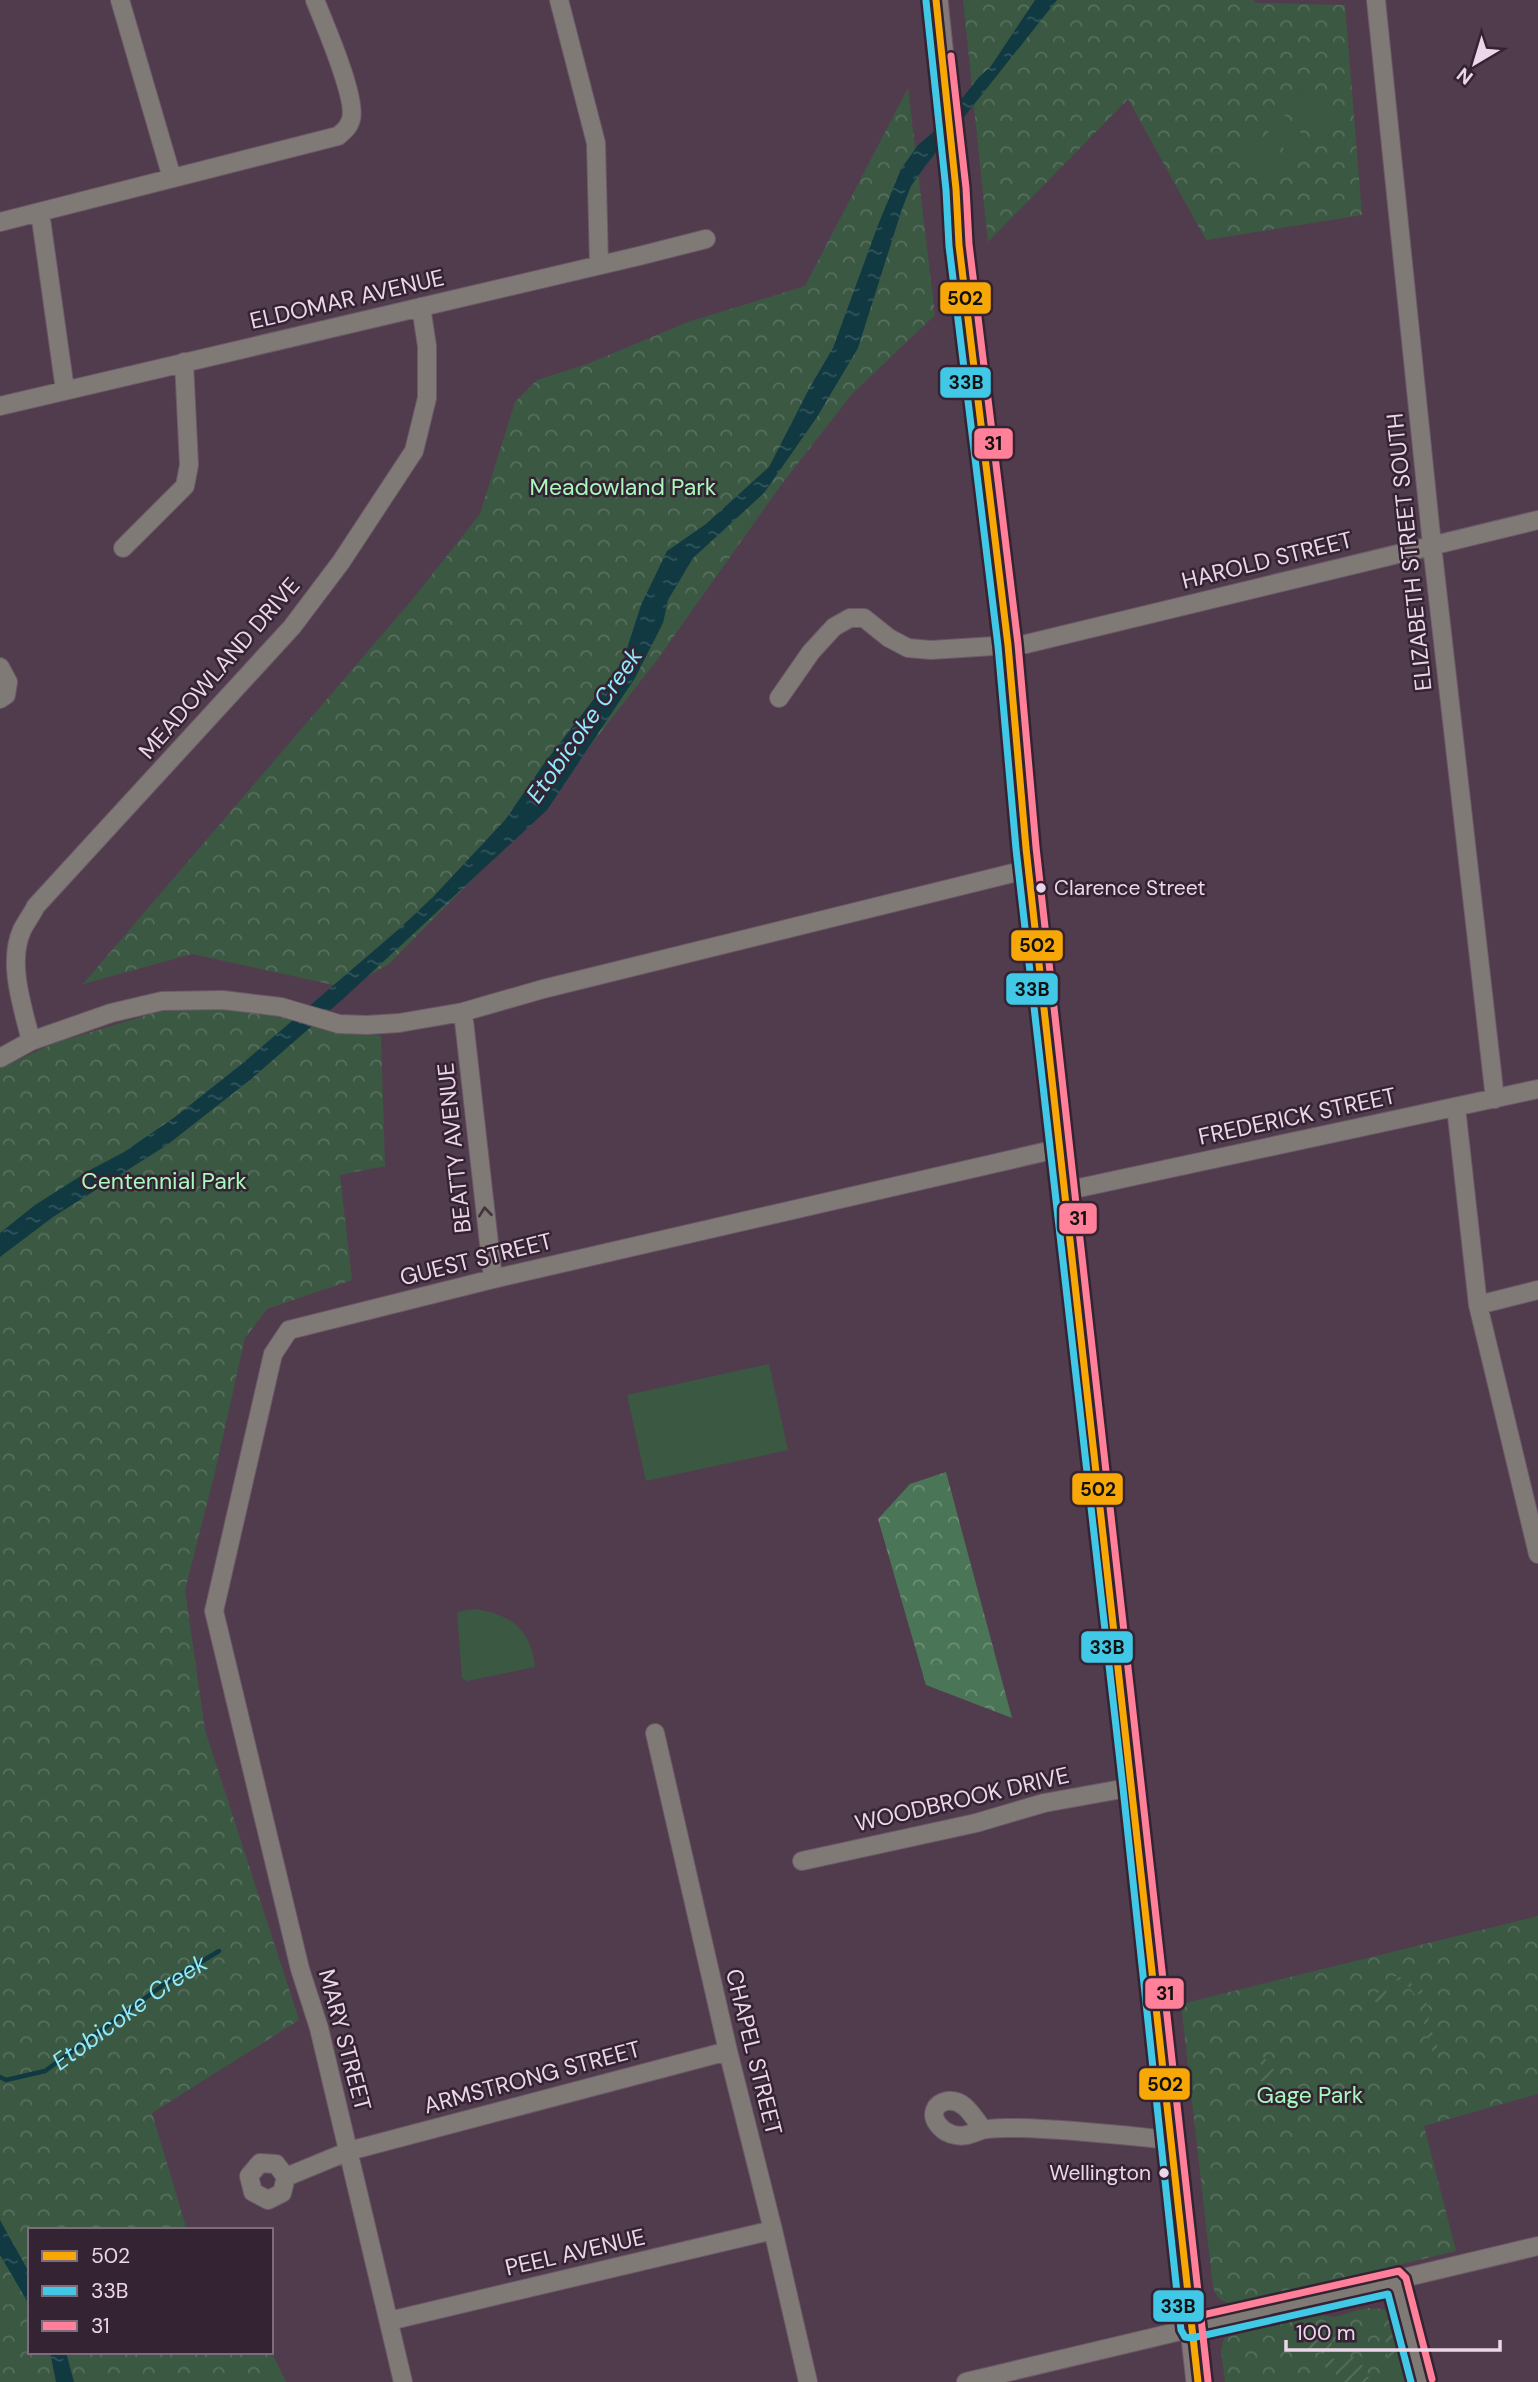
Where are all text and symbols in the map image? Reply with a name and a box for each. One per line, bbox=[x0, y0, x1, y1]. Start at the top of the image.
north arrow bbox=[1440, 28, 1510, 98]
text: N bbox=[1452, 62, 1478, 90]
street label: ELDOMAR AVENUE bbox=[247, 262, 447, 336]
line badge: 502 bbox=[939, 281, 992, 315]
text: 502 bbox=[947, 286, 983, 311]
line badge: 33B bbox=[939, 366, 992, 399]
text: 33B bbox=[948, 370, 984, 395]
street label: ELIZABETH STREET SOUTH bbox=[1379, 412, 1439, 692]
line badge: 31 bbox=[973, 427, 1014, 460]
text: 31 bbox=[984, 431, 1002, 456]
park label: Meadowland Park bbox=[530, 472, 717, 502]
street label: HAROLD STREET bbox=[1179, 524, 1356, 596]
street label: MEADOWLAND DRIVE bbox=[132, 571, 306, 765]
water label: Etobicoke Creek bbox=[519, 641, 650, 809]
place label: Clarence Street bbox=[1054, 874, 1206, 902]
marker: Clarence Street bbox=[1034, 881, 1048, 895]
line badge: 502 bbox=[1010, 929, 1064, 962]
text: 502 bbox=[1019, 933, 1055, 958]
line badge: 33B bbox=[1005, 972, 1059, 1006]
text: 33B bbox=[1014, 977, 1050, 1002]
street label: BEATTY AVENUE bbox=[430, 1061, 478, 1235]
street label: FREDERICK STREET bbox=[1195, 1080, 1399, 1152]
park label: Centennial Park bbox=[81, 1166, 247, 1196]
line badge: 31 bbox=[1058, 1202, 1098, 1235]
one-way arrow bbox=[478, 1206, 493, 1217]
text: 31 bbox=[1069, 1206, 1087, 1231]
street label: GUEST STREET bbox=[397, 1226, 555, 1292]
line badge: 502 bbox=[1071, 1472, 1124, 1506]
text: 502 bbox=[1080, 1477, 1116, 1502]
line badge: 33B bbox=[1080, 1630, 1134, 1664]
text: 33B bbox=[1089, 1635, 1125, 1660]
street label: WOODBROOK DRIVE bbox=[852, 1760, 1072, 1838]
water label: Etobicoke Creek bbox=[45, 1946, 213, 2077]
street label: MARY STREET bbox=[312, 1966, 378, 2114]
street label: CHAPEL STREET bbox=[719, 1966, 789, 2138]
line badge: 31 bbox=[1144, 1977, 1185, 2010]
text: 31 bbox=[1156, 1981, 1174, 2006]
street label: ARMSTRONG STREET bbox=[420, 2034, 644, 2120]
line badge: 502 bbox=[1138, 2067, 1191, 2101]
text: 502 bbox=[1147, 2072, 1183, 2097]
park label: Gage Park bbox=[1257, 2080, 1364, 2110]
place label: Wellington bbox=[1049, 2159, 1151, 2187]
marker: Wellington bbox=[1157, 2166, 1171, 2180]
street label: PEEL AVENUE bbox=[502, 2221, 648, 2283]
legend bbox=[28, 2228, 273, 2354]
text: 502 bbox=[91, 2242, 130, 2270]
text: 33B bbox=[91, 2277, 129, 2305]
line badge: 33B bbox=[1152, 2289, 1205, 2323]
text: 33B bbox=[1160, 2294, 1196, 2319]
scale bar bbox=[1286, 2308, 1500, 2352]
text: 31 bbox=[91, 2312, 110, 2340]
text: 100 m bbox=[1296, 2319, 1356, 2347]

